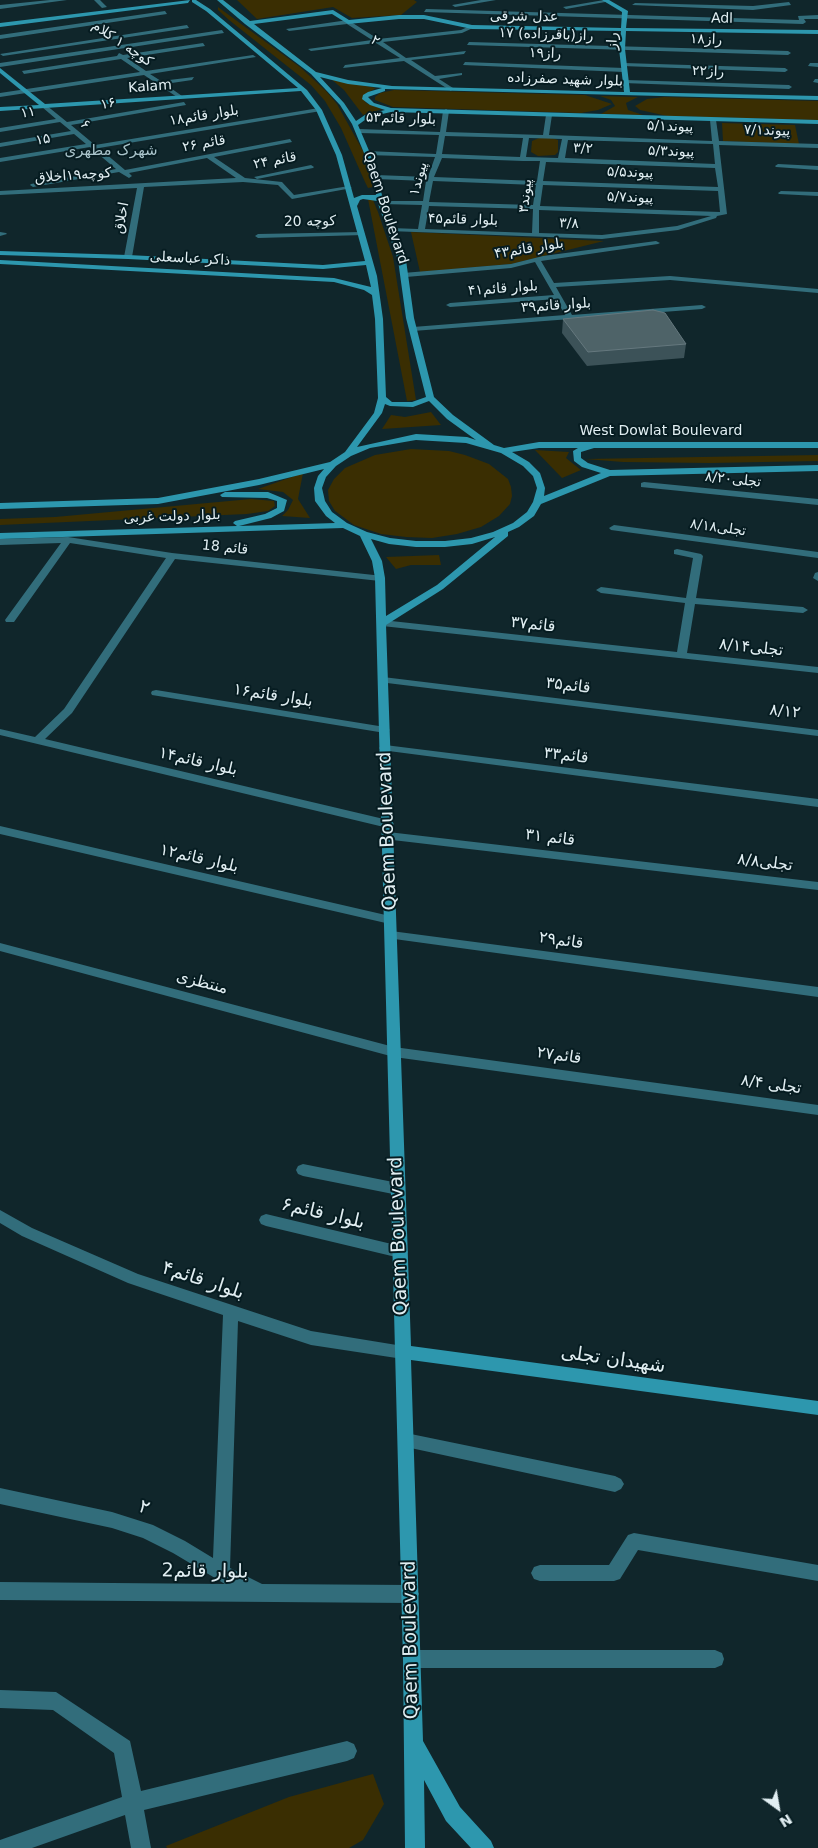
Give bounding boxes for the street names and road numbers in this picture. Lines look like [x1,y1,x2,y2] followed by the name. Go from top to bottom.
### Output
[490,8,558,26] street label: عدل شرقی
[711,10,733,28] street label: Adl
[88,17,156,71] street label: کوچه ۱ کلام
[498,25,594,45] street label: ۱۷ راز(باقرزاده)
[689,31,723,49] street label: راز۱۸
[367,32,383,50] street label: ۲
[604,32,622,50] street label: راز
[528,45,562,63] street label: راز۱۹
[691,63,725,81] street label: راز۲۲
[507,70,623,90] street label: بلوار شهید صفرزاده
[128,77,172,97] street label: Kalam
[99,94,117,114] street label: ۱۶
[168,102,240,130] street label: بلوار قائم۱۸
[19,104,37,122] street label: ۱۱
[366,109,436,129] street label: بلوار قائم۵۳
[77,116,93,134] street label: ۶
[647,118,693,136] street label: پیوند۵/۱
[744,122,790,140] street label: پیوند۷/۱
[34,131,52,149] street label: ۱۵
[181,132,227,156] street label: قائم ۲۶
[573,140,593,158] street label: ۳/۲
[648,143,694,161] street label: پیوند۵/۳
[252,149,298,173] street label: ۲۴ قائم
[359,150,411,266] street label: Qaem Boulevard
[406,160,432,198] street label: پیوند۱
[607,164,653,182] street label: پیوند۵/۵
[34,165,112,187] street label: کوچه۱۹اخلاق
[516,178,536,214] street label: پیوند۳
[607,189,653,207] street label: پیوند۵/۷
[111,201,133,235] street label: اخلاق
[428,210,498,230] street label: بلوار قائم۴۵
[284,213,336,231] street label: کوچه 20
[559,215,579,233] street label: ۳/۸
[493,235,565,263] street label: بلوار قائم۴۳
[149,249,231,269] street label: ذاکر عباسعلی
[467,278,539,300] street label: بلوار قائم۴۱
[520,295,592,317] street label: بلوار قائم۳۹
[580,423,742,439] street label: West Dowlat Boulevard
[704,469,762,491] street label: تجلی۸/۲۰
[123,507,221,527] street label: بلوار دولت غربی
[689,516,747,540] street label: تجلی۸/۱۸
[201,537,249,559] street label: 18 قائم
[510,613,556,637] street label: قائم۳۷
[718,635,784,661] street label: تجلی۸‌/۱۴
[545,674,591,698] street label: قائم۳۵
[232,680,314,712] street label: بلوار قائم۱۶
[768,701,802,723] street label: ۸/۱۲
[157,744,239,780] street label: بلوار قائم۱۴
[543,744,589,768] street label: قائم۳۳
[374,751,402,911] street label: Qaem Boulevard
[524,825,576,851] street label: قائم ۳۱
[158,841,240,877] street label: بلوار قائم۱۲
[736,850,794,876] street label: تجلی۸/۸
[537,928,585,954] street label: قائم۲۹
[174,967,230,999] street label: منتظزی
[535,1043,583,1069] street label: قائم۲۷
[739,1071,803,1099] street label: ۸/۴ تجلی
[385,1156,413,1316] street label: Qaem Boulevard
[279,1193,367,1235] street label: بلوار قائم۶
[159,1257,247,1305] street label: بلوار قائم۴
[559,1341,667,1379] street label: شهیدان تجلی
[135,1496,153,1520] street label: ۲
[161,1560,249,1584] street label: 2بلوار قائم
[398,1560,424,1720] street label: Qaem Boulevard

